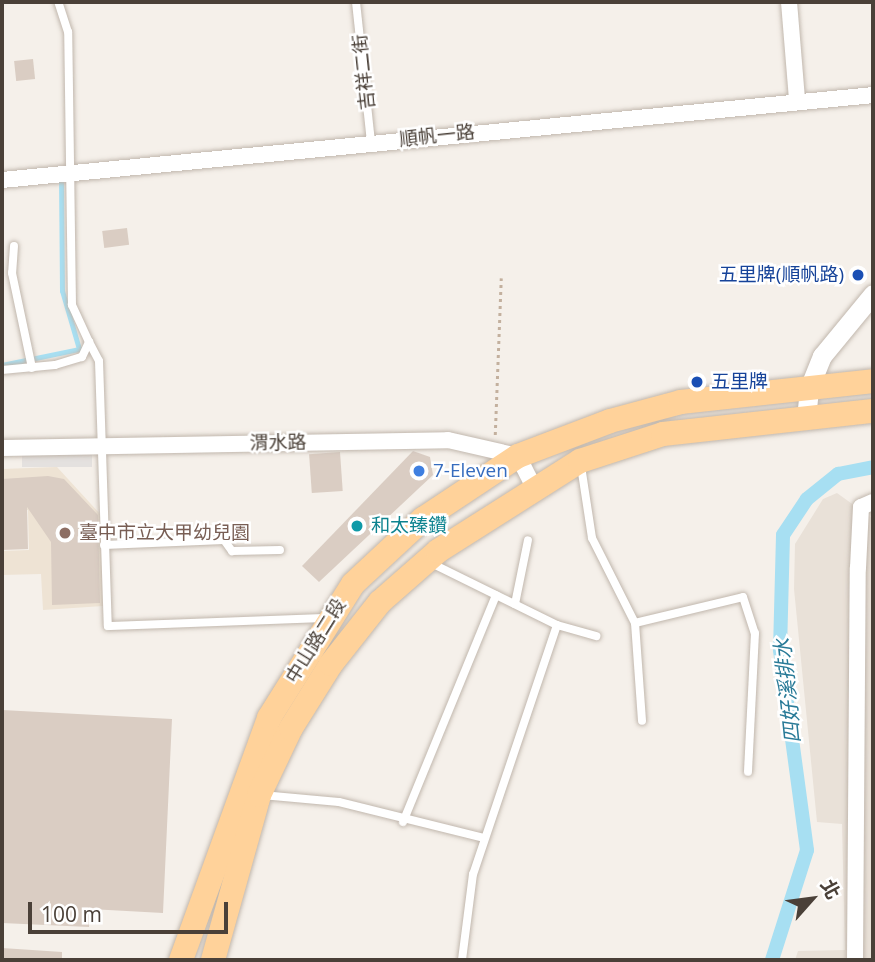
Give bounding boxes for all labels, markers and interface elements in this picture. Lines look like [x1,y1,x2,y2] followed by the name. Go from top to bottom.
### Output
[349,33,379,111] street label: 吉祥二街
[398,121,476,151] street label: 順帆一路
[719,264,844,286] place label: 五里牌(順帆路)
[850,267,866,283] marker: 五里牌(順帆路)
[711,371,768,393] place label: 五里牌
[689,374,705,390] marker: 五里牌
[249,431,307,455] street label: 渭水路
[433,460,508,482] place label: 7-Eleven
[411,463,427,479] marker: 7-Eleven
[371,515,447,537] place label: 和太臻鑽
[349,518,365,534] marker: 和太臻鑽
[79,522,250,544] place label: 臺中市立大甲幼兒園
[57,525,73,541] marker: 臺中市立大甲幼兒園
[281,595,351,687] street label: 中山路二段
[769,637,805,745] water label: 四好溪排水
[777,864,847,934] north arrow
[815,875,846,904] text: 北
[32,888,231,932] scale bar
[41,900,102,928] text: 100 m

